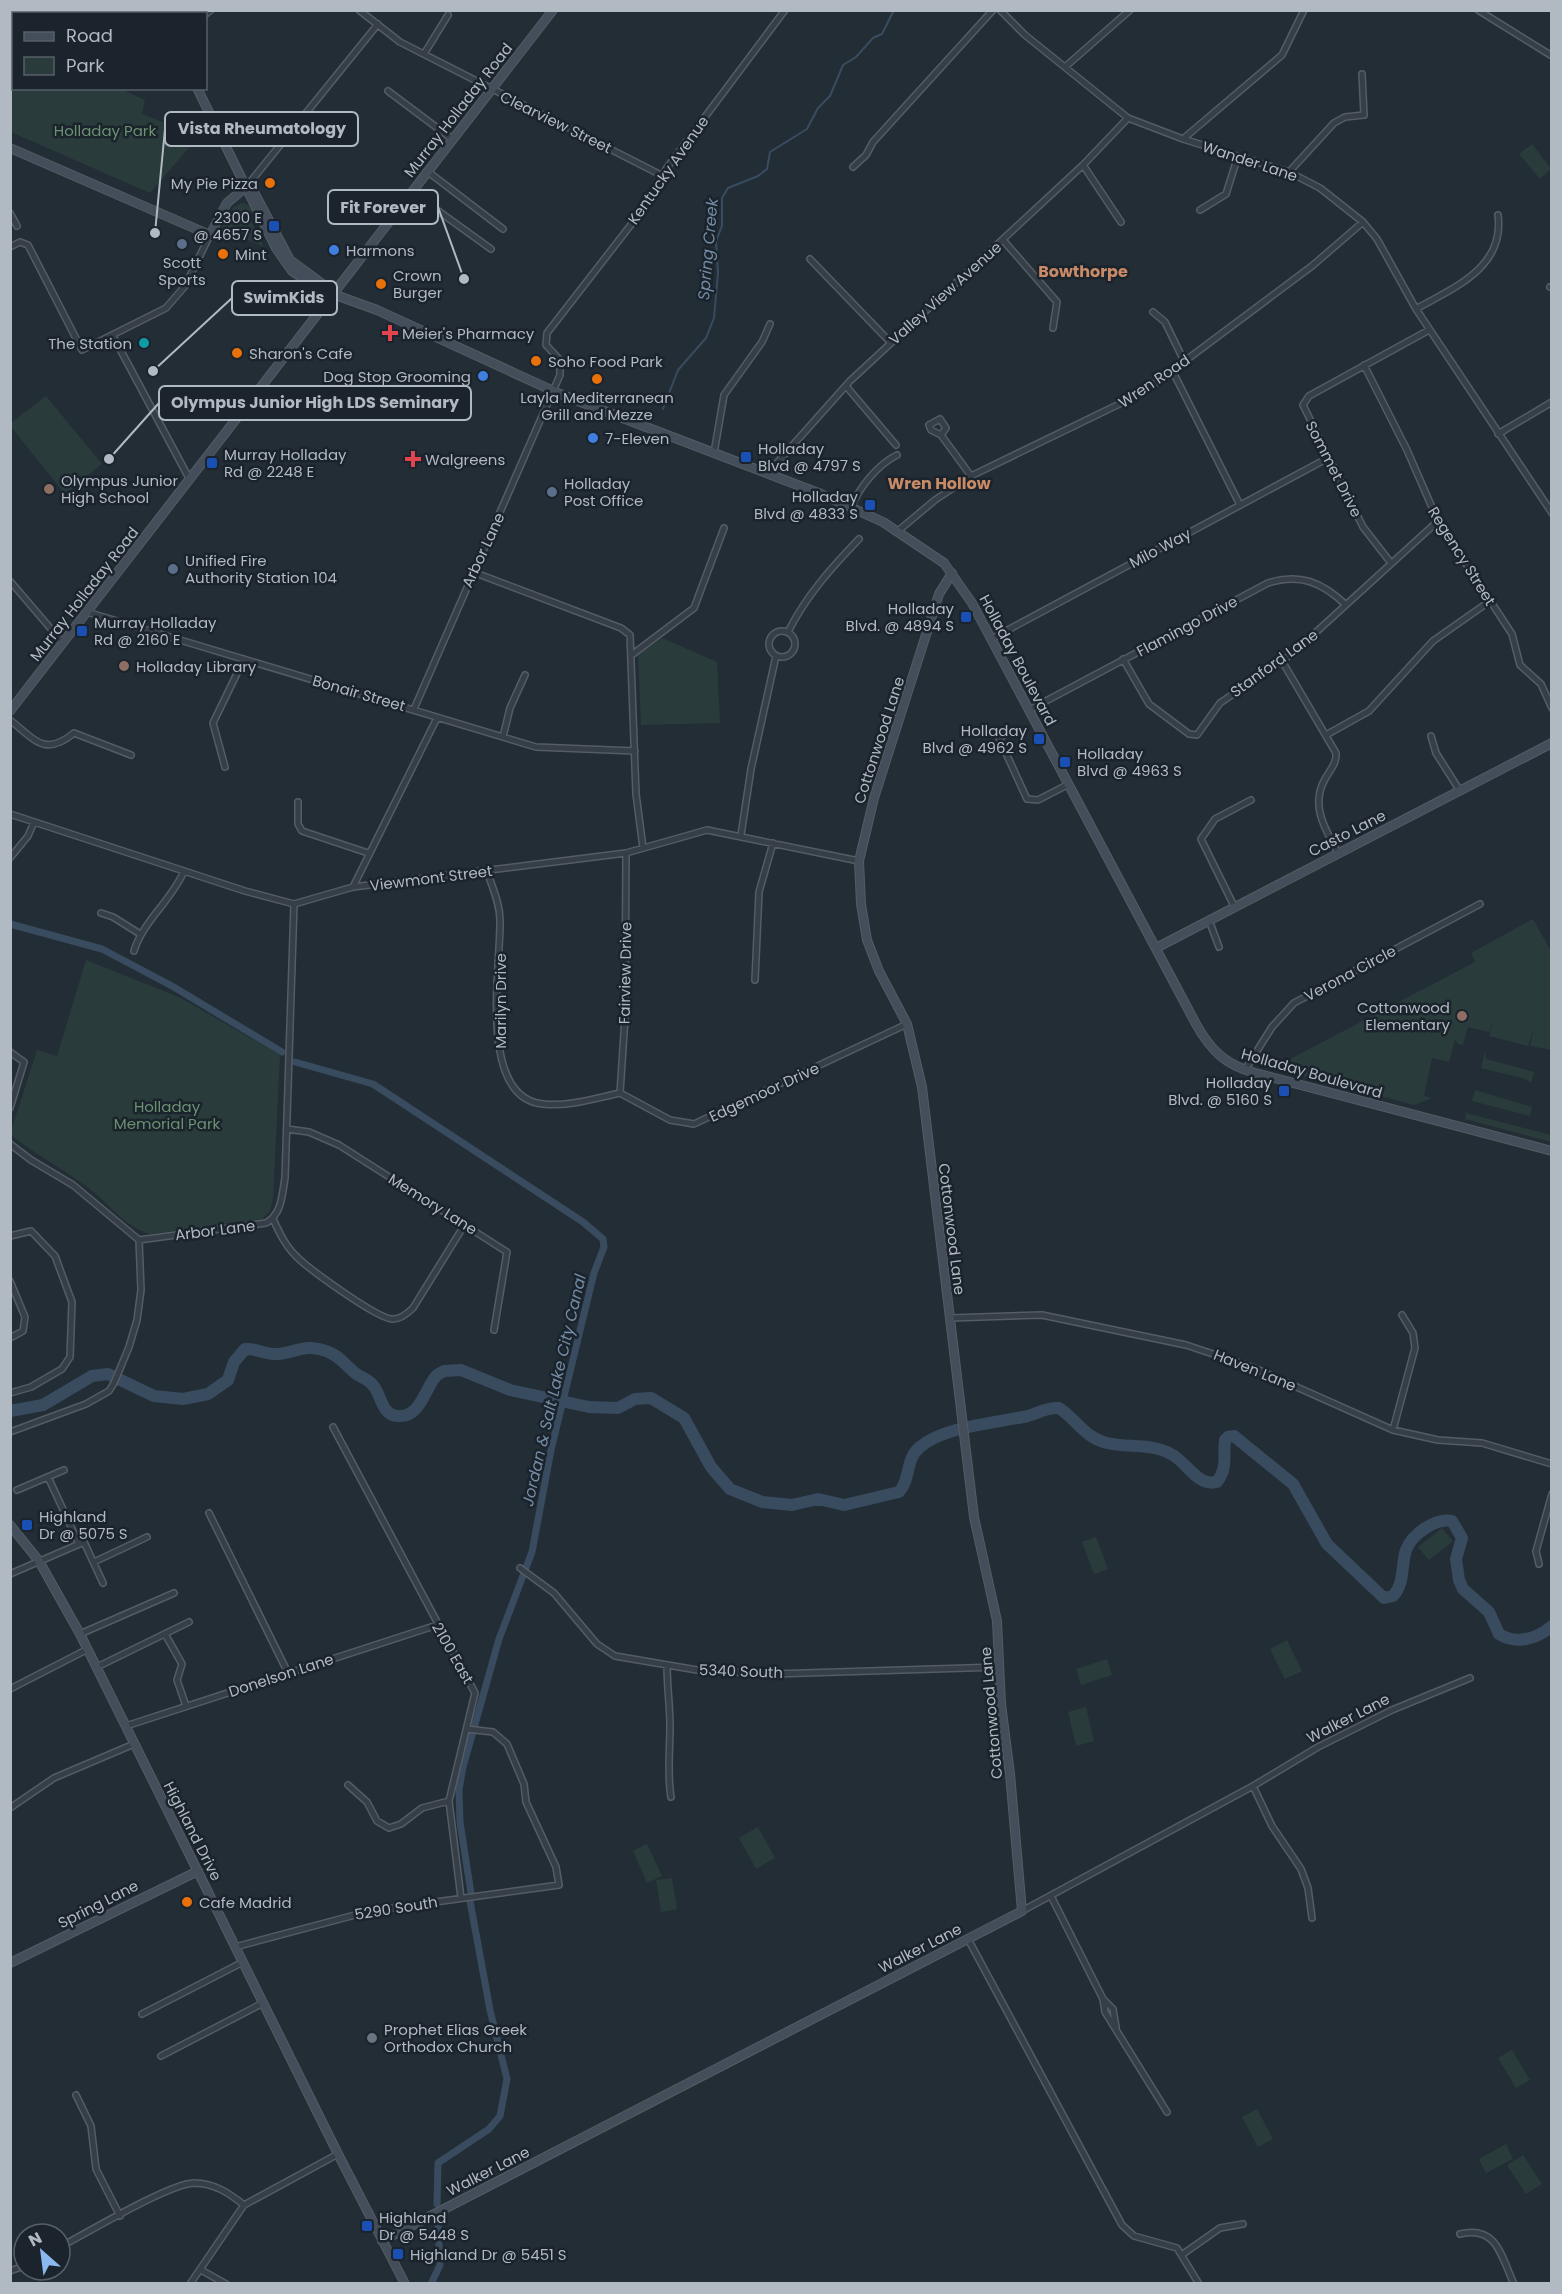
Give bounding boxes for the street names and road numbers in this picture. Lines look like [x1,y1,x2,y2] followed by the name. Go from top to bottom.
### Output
[399,38,517,182] street label: Murray Holladay Road
[497,86,615,158] street label: Clearview Street
[623,111,713,229] street label: Kentucky Avenue
[1200,136,1300,186] street label: Wander Lane
[884,237,1006,349] street label: Valley View Avenue
[1114,349,1194,413] street label: Wren Road
[1301,417,1367,521] street label: Sommet Drive
[1423,503,1501,609] street label: Regency Street
[456,509,510,591] street label: Arbor Lane
[25,522,143,666] street label: Murray Holladay Road
[1125,523,1195,573] street label: Milo Way
[974,591,1062,729] street label: Holladay Boulevard
[1133,591,1241,661] street label: Flamingo Drive
[1226,624,1322,702] street label: Stanford Lane
[310,670,408,716] street label: Bonair Street
[849,674,909,806] street label: Cottonwood Lane
[1305,805,1389,861] street label: Casto Lane
[368,860,494,896] street label: Viewmont Street
[614,922,636,1024] street label: Fairview Drive
[1300,940,1400,1006] street label: Verona Circle
[490,953,511,1049] street label: Marilyn Drive
[1239,1043,1385,1103] street label: Holladay Boulevard
[706,1057,822,1127] street label: Edgemoor Drive
[934,1162,970,1296] street label: Cottonwood Lane
[385,1168,481,1240] street label: Memory Lane
[174,1215,256,1245] street label: Arbor Lane
[1211,1344,1299,1396] street label: Haven Lane
[427,1619,479,1687] street label: 2100 East
[975,1646,1007,1780] street label: Cottonwood Lane
[226,1648,336,1702] street label: Donelson Lane
[699,1659,783,1683] street label: 5340 South
[1303,1688,1393,1748] street label: Walker Lane
[159,1778,227,1884] street label: Highland Drive
[54,1875,142,1933] street label: Spring Lane
[353,1891,439,1925] street label: 5290 South
[875,1918,965,1978] street label: Walker Lane
[443,2141,533,2201] street label: Walker Lane

